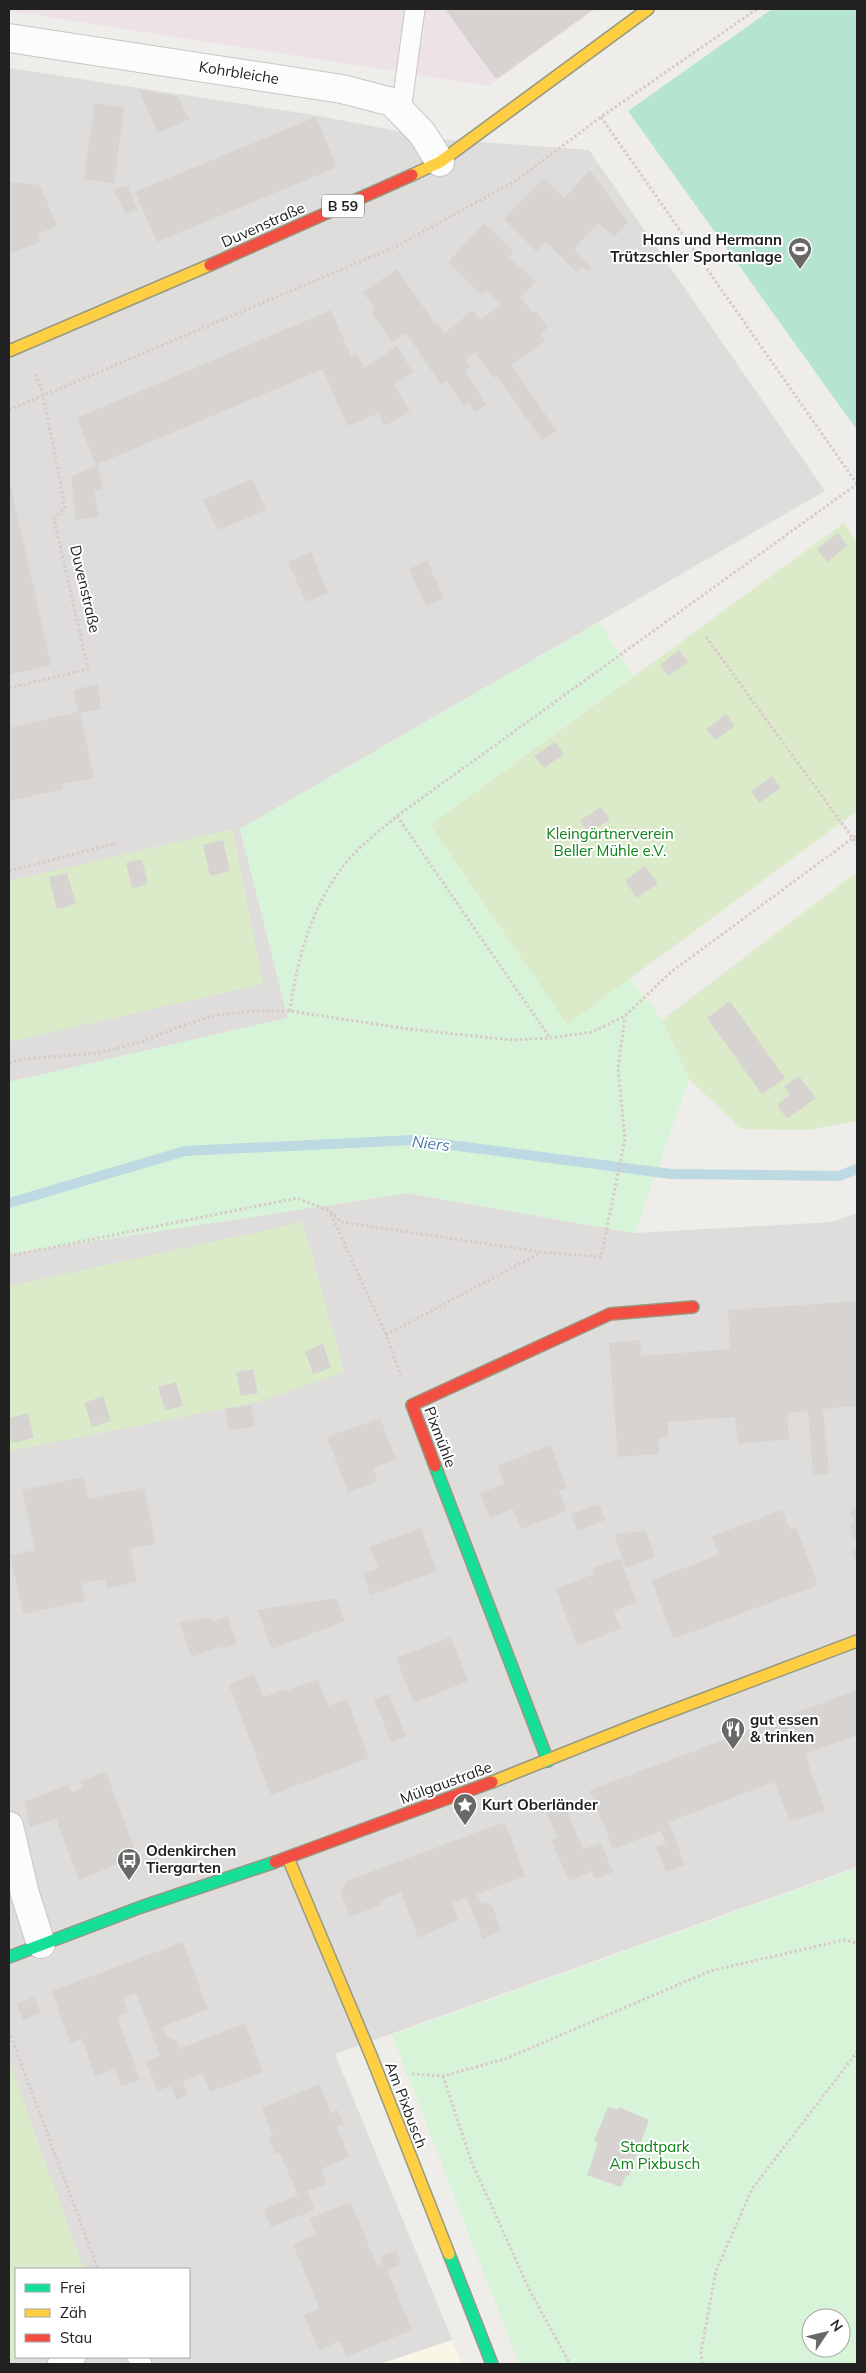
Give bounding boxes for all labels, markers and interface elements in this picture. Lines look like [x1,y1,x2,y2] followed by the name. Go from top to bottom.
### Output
[198,57,280,88] street label: Kohrbleiche
[322,195,364,218] road number: B 59
[218,198,307,251] street label: Duvenstraße
[610,230,782,266] place label: Hans und Hermann Trützschler Sportanlage
[787,236,813,270] sports icon: Hans und Hermann Trützschler Sportanlage
[66,543,105,635] street label: Duvenstraße
[546,824,674,860] park label: Kleingärtnerverein Beller Mühle e.V.
[411,1131,451,1155] water label: Niers
[420,1404,461,1470] street label: Pixmühle
[750,1710,819,1746] place label: gut essen & trinken
[720,1716,746,1750] restaurant icon: gut essen & trinken
[397,1757,494,1808] street label: Mülgaustraße
[452,1792,478,1826] place icon: Kurt Oberländer
[482,1795,598,1814] place label: Kurt Oberländer
[146,1841,236,1877] place label: Odenkirchen Tiergarten
[116,1847,142,1881] bus stop icon: Odenkirchen Tiergarten
[381,2059,432,2151] street label: Am Pixbusch
[610,2137,700,2173] park label: Stadtpark Am Pixbusch
[15,2268,190,2358] legend
[60,2278,85,2297] text: Frei
[60,2303,87,2322] text: Zäh
[801,2308,851,2358] north arrow
[826,2316,847,2335] text: N
[60,2328,92,2347] text: Stau

